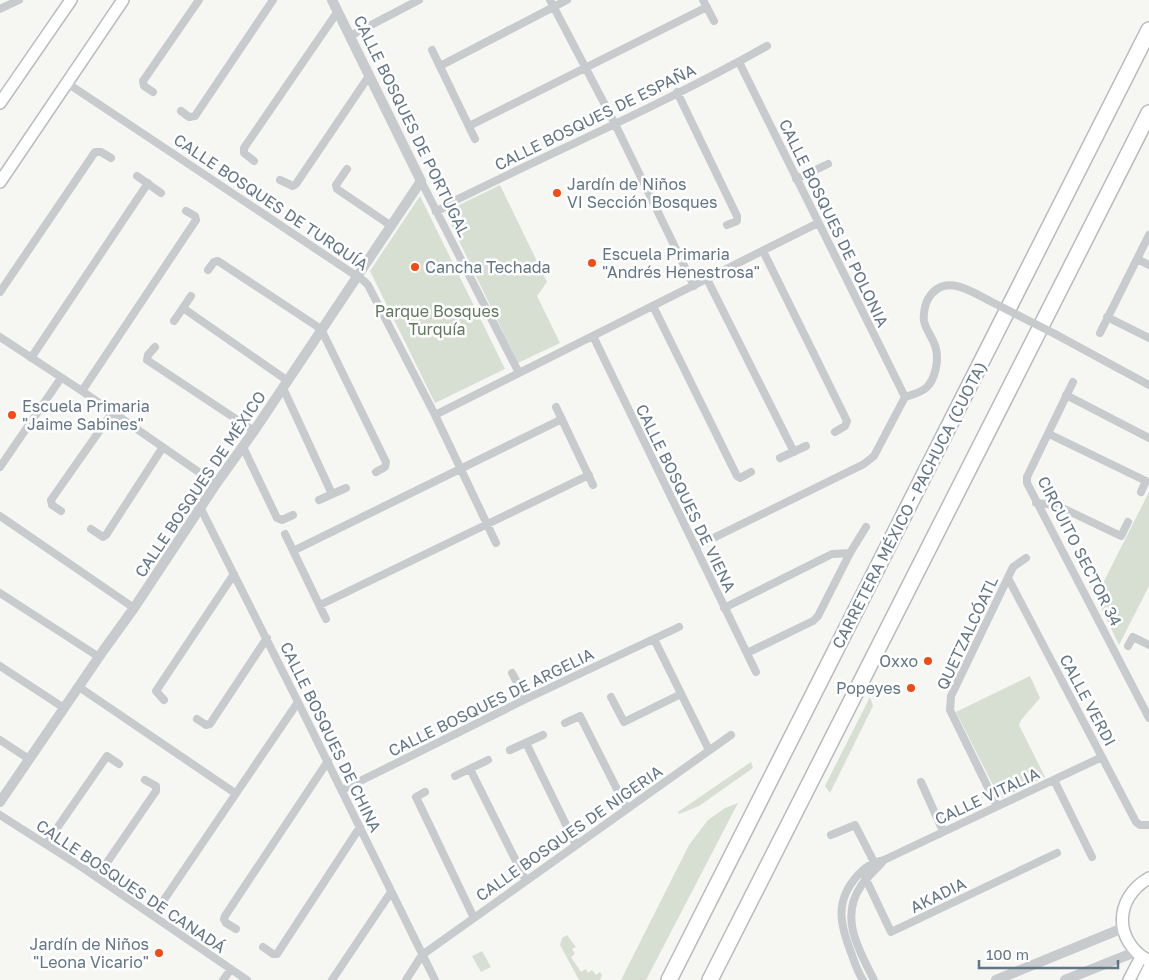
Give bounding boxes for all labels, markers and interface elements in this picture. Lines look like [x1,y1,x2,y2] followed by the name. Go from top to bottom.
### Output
[350,12,474,240] street label: CALLE BOSQUES DE PORTUGAL
[491,59,699,174] street label: CALLE BOSQUES DE ESPAÑA
[775,116,893,331] street label: CALLE BOSQUES DE POLONIA
[170,129,372,275] street label: CALLE BOSQUES DE TURQUÍA
[567,174,718,212] place label: Jardín de Niños VI Sección Bosques
[551,187,563,199] marker: Jardín de Niños VI Sección Bosques
[602,244,760,282] place label: Escuela Primaria "Andrés Henestrosa"
[425,257,551,277] place label: Cancha Techada
[586,257,598,269] marker: Escuela Primaria "Andrés Henestrosa"
[409,261,421,273] marker: Cancha Techada
[375,301,499,339] park label: Parque Bosques Turquía
[828,358,990,652] street label: CARRETERA MÉXICO - PACHUCA (CUOTA)
[130,387,270,581] street label: CALLE BOSQUES DE MÉXICO
[22,396,150,434] place label: Escuela Primaria "Jaime Sabines"
[632,401,740,596] street label: CALLE BOSQUES DE VIENA
[6,409,18,421] marker: Escuela Primaria "Jaime Sabines"
[1033,473,1127,629] street label: CIRCUITO SECTOR 34
[932,573,1002,693] street label: QUETZALCÓATL
[276,638,386,836] street label: CALLE BOSQUES DE CHINA
[385,643,597,761] street label: CALLE BOSQUES DE ARGELIA
[879,651,918,671] place label: Oxxo
[1055,651,1121,749] street label: CALLE VERDI
[922,655,934,667] marker: Oxxo
[836,678,901,698] place label: Popeyes
[905,682,917,694] marker: Popeyes
[472,761,666,905] street label: CALLE BOSQUES DE NIGERIA
[931,763,1043,829] street label: CALLE VITALIA
[32,815,230,957] street label: CALLE BOSQUES DE CANADÁ
[907,873,969,917] street label: AKADIA
[30,934,149,972] place label: Jardín de Niños "Leona Vicario"
[979,938,1118,970] scale bar
[986,945,1029,963] text: 100 m
[153,947,165,959] marker: Jardín de Niños "Leona Vicario"

